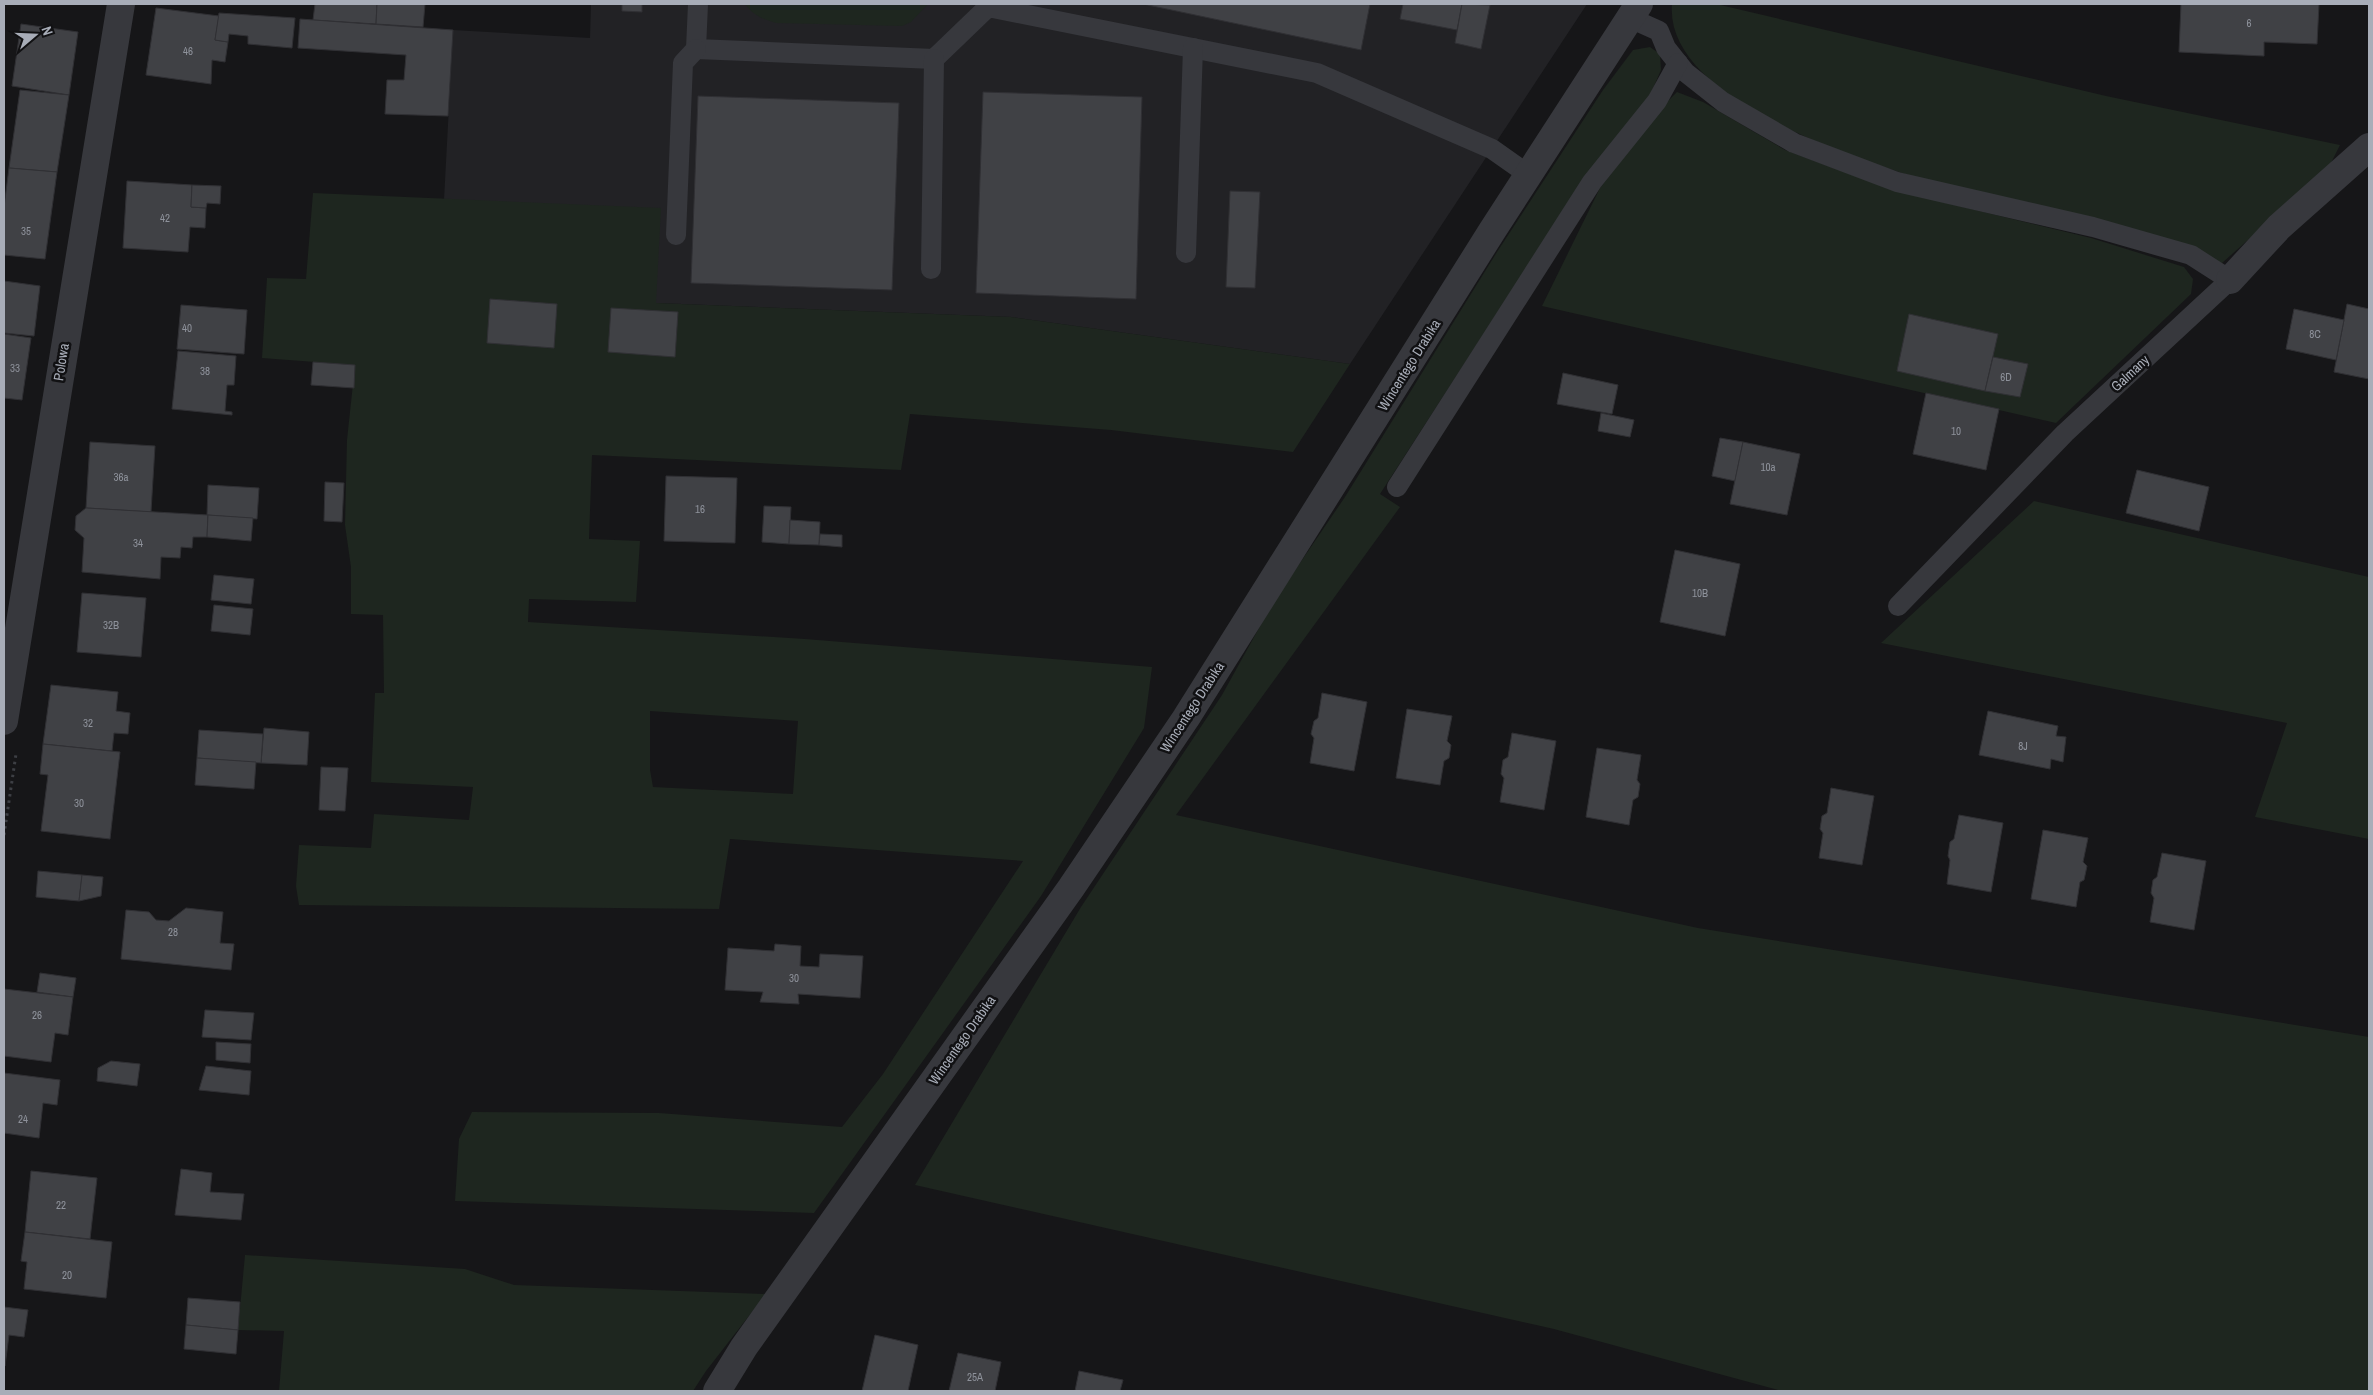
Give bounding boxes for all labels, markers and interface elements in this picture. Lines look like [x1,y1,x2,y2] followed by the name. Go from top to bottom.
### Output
[10,10,60,60] north arrow
[2246,16,2252,30] house number: 6
[37,24,57,38] text: N
[183,44,193,58] house number: 46
[160,211,170,225] house number: 42
[21,224,31,238] house number: 35
[1374,315,1445,414] street label: Wincentego Drabika
[182,321,192,335] house number: 40
[2309,327,2321,341] house number: 8C
[49,341,73,382] street label: Polowa
[2107,351,2153,395] street label: Galmany
[10,361,20,375] house number: 33
[200,364,210,378] house number: 38
[2000,370,2012,384] house number: 6D
[1951,424,1961,438] house number: 10
[1760,460,1776,474] house number: 10a
[113,470,129,484] house number: 36a
[695,502,705,516] house number: 16
[133,536,143,550] house number: 34
[1692,586,1708,600] house number: 10B
[103,618,119,632] house number: 32B
[1156,658,1228,756] street label: Wincentego Drabika
[83,716,93,730] house number: 32
[2018,739,2028,753] house number: 8J
[74,796,84,810] house number: 30
[168,925,178,939] house number: 28
[789,971,799,985] house number: 30
[925,991,1000,1088] street label: Wincentego Drabika
[32,1008,42,1022] house number: 26
[18,1112,28,1126] house number: 24
[56,1198,66,1212] house number: 22
[62,1268,72,1282] house number: 20
[967,1370,984,1384] house number: 25A

